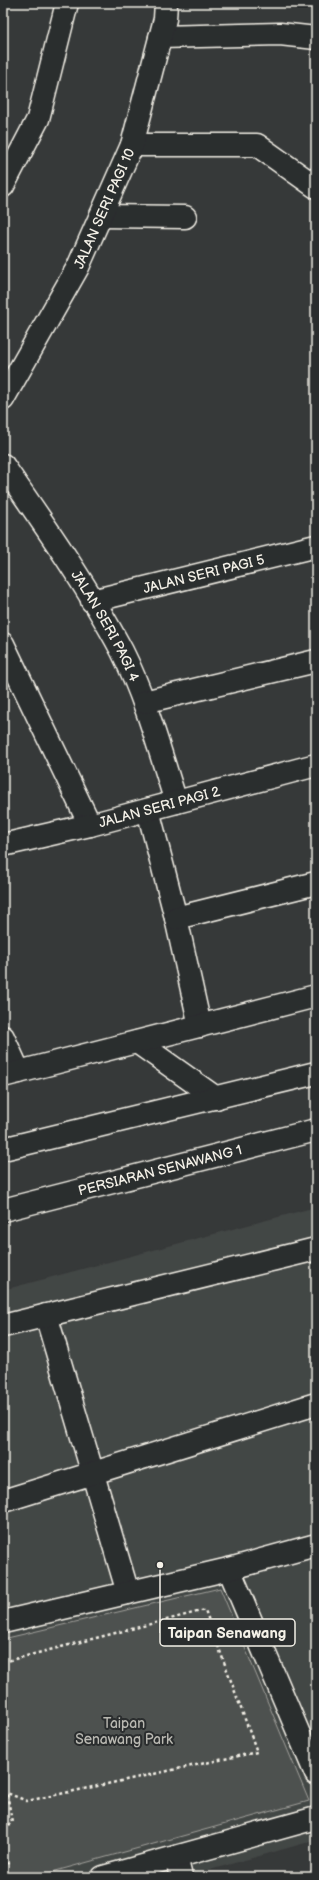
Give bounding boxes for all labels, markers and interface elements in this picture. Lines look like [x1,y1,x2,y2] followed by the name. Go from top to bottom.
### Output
[70,146,139,271] street label: JALAN SERI PAGI 10
[141,551,266,597] street label: JALAN SERI PAGI 5
[67,567,143,685] street label: JALAN SERI PAGI 4
[97,783,223,831] street label: JALAN SERI PAGI 2
[76,1141,244,1199] street label: PERSIARAN SENAWANG 1
[160,1619,295,1646] callout: Taipan Senawang
[168,1624,286,1643] text: Taipan Senawang
[75,1715,173,1748] park label: Taipan Senawang Park

